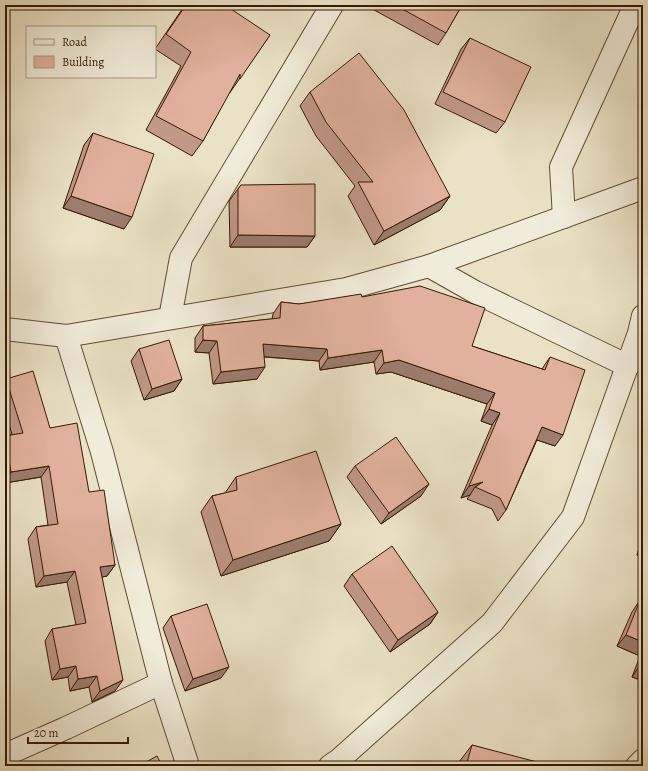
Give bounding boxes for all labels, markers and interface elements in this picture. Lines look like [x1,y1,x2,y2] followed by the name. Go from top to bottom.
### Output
[26,26,156,78] legend
[62,34,88,50] text: Road
[62,54,104,70] text: Building
[28,719,128,745] scale bar
[34,725,58,741] text: 20 m

